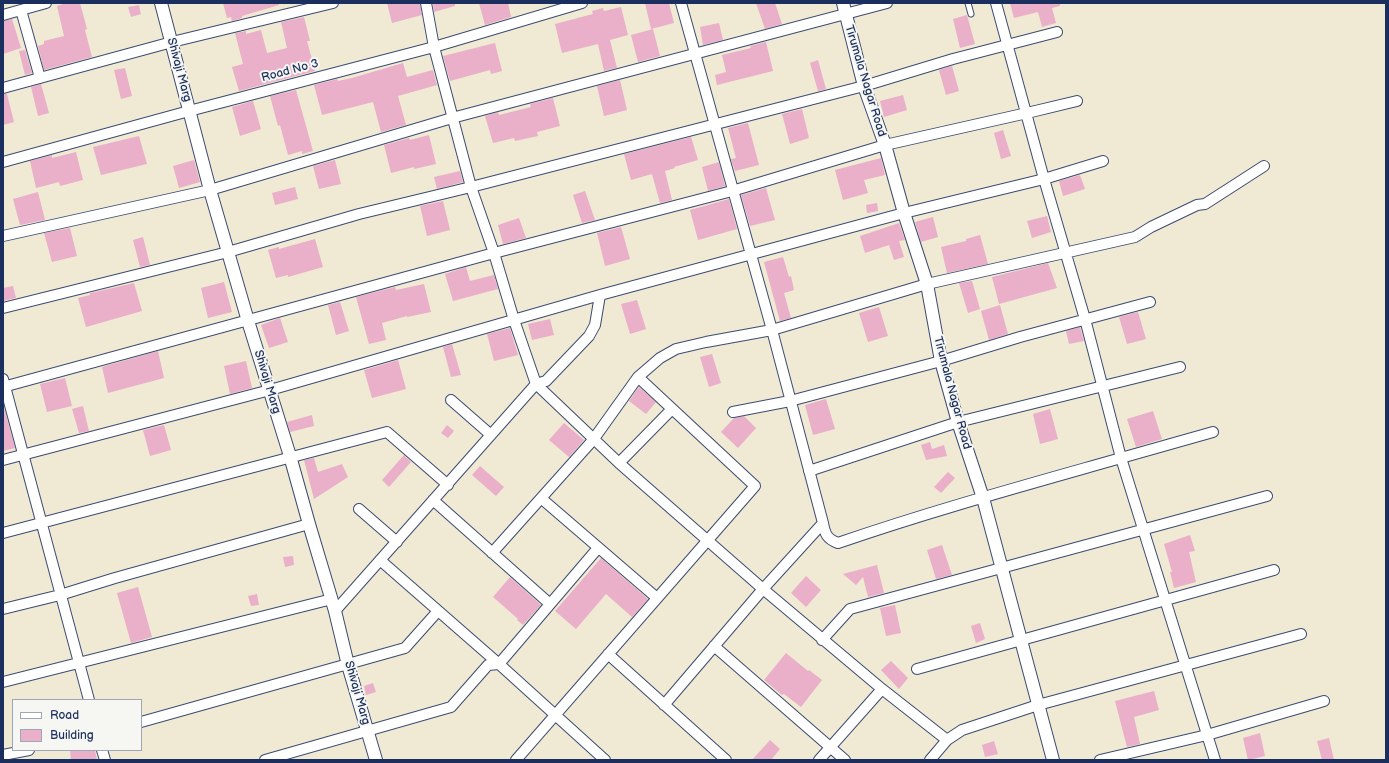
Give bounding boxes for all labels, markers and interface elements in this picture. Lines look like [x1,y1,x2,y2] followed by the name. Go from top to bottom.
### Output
[841,23,889,139] street label: Tirumala Nagar Road
[164,36,194,104] street label: Shivaji Marg
[260,56,320,86] street label: Road No 3
[930,335,974,451] street label: Tirumala Nagar Road
[250,348,284,416] street label: Shivaji Marg
[341,659,373,727] street label: Shivaji Marg
[12,699,142,751] legend
[50,708,79,723] text: Road
[50,728,94,743] text: Building

